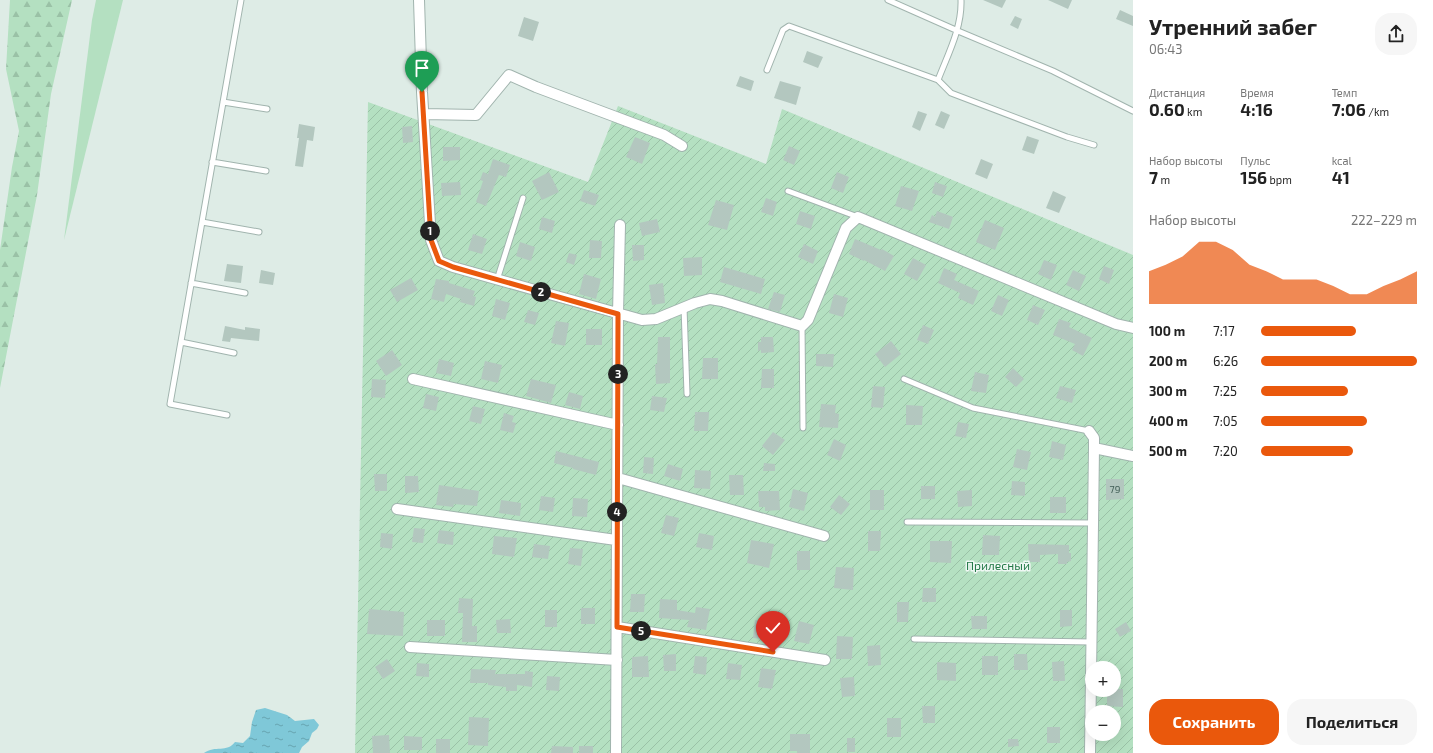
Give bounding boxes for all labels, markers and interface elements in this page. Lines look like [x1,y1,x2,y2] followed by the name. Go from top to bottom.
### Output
[1149,13,1317,39] text: Утренний забег
[1375,13,1417,55] button: share
[1149,41,1183,57] text: 06:43
[405,51,439,92] pin
[411,57,433,79] icon: arrive
[1149,86,1205,99] text: Дистанция
[1240,86,1274,99] text: Время
[1332,86,1357,99] text: Темп
[1149,99,1185,119] text: 0.60
[1240,99,1273,119] text: 4:16
[1332,99,1366,119] text: 7:06
[1185,105,1202,118] text: km
[1366,105,1389,118] text: /km
[1149,154,1223,167] text: Набор высоты
[1240,154,1270,167] text: Пульс
[1332,154,1352,167] text: kcal
[1149,167,1158,187] text: 7
[1240,167,1267,187] text: 156
[1332,167,1350,187] text: 41
[1158,173,1170,186] text: m
[1267,173,1292,186] text: bpm
[1149,212,1236,228] text: Набор высоты
[1351,212,1417,228] text: 222–229 m
[420,221,440,241] pin: 1
[428,224,432,237] text: 1
[531,282,551,302] pin: 2
[538,285,544,298] text: 2
[1149,323,1185,339] text: 100 m
[1213,323,1235,339] text: 7:17
[1149,353,1187,369] text: 200 m
[1213,353,1238,369] text: 6:26
[608,364,628,384] pin: 3
[615,367,621,380] text: 3
[1149,383,1187,399] text: 300 m
[1213,383,1237,399] text: 7:25
[1149,413,1188,429] text: 400 m
[1213,413,1238,429] text: 7:05
[1149,443,1187,459] text: 500 m
[1213,443,1238,459] text: 7:20
[1110,483,1121,495] house number: 79
[607,502,627,522] pin: 4
[613,505,621,518] text: 4
[966,558,1030,572] park label: Прилесный
[756,611,790,652] pin
[762,617,784,639] icon: check
[631,621,651,641] pin: 5
[638,624,644,637] text: 5
[1085,661,1121,741] map controls
[1085,661,1121,697] button: +
[1149,699,1279,745] button: Сохранить
[1287,699,1417,745] button: Поделиться
[1085,705,1121,741] button: −

